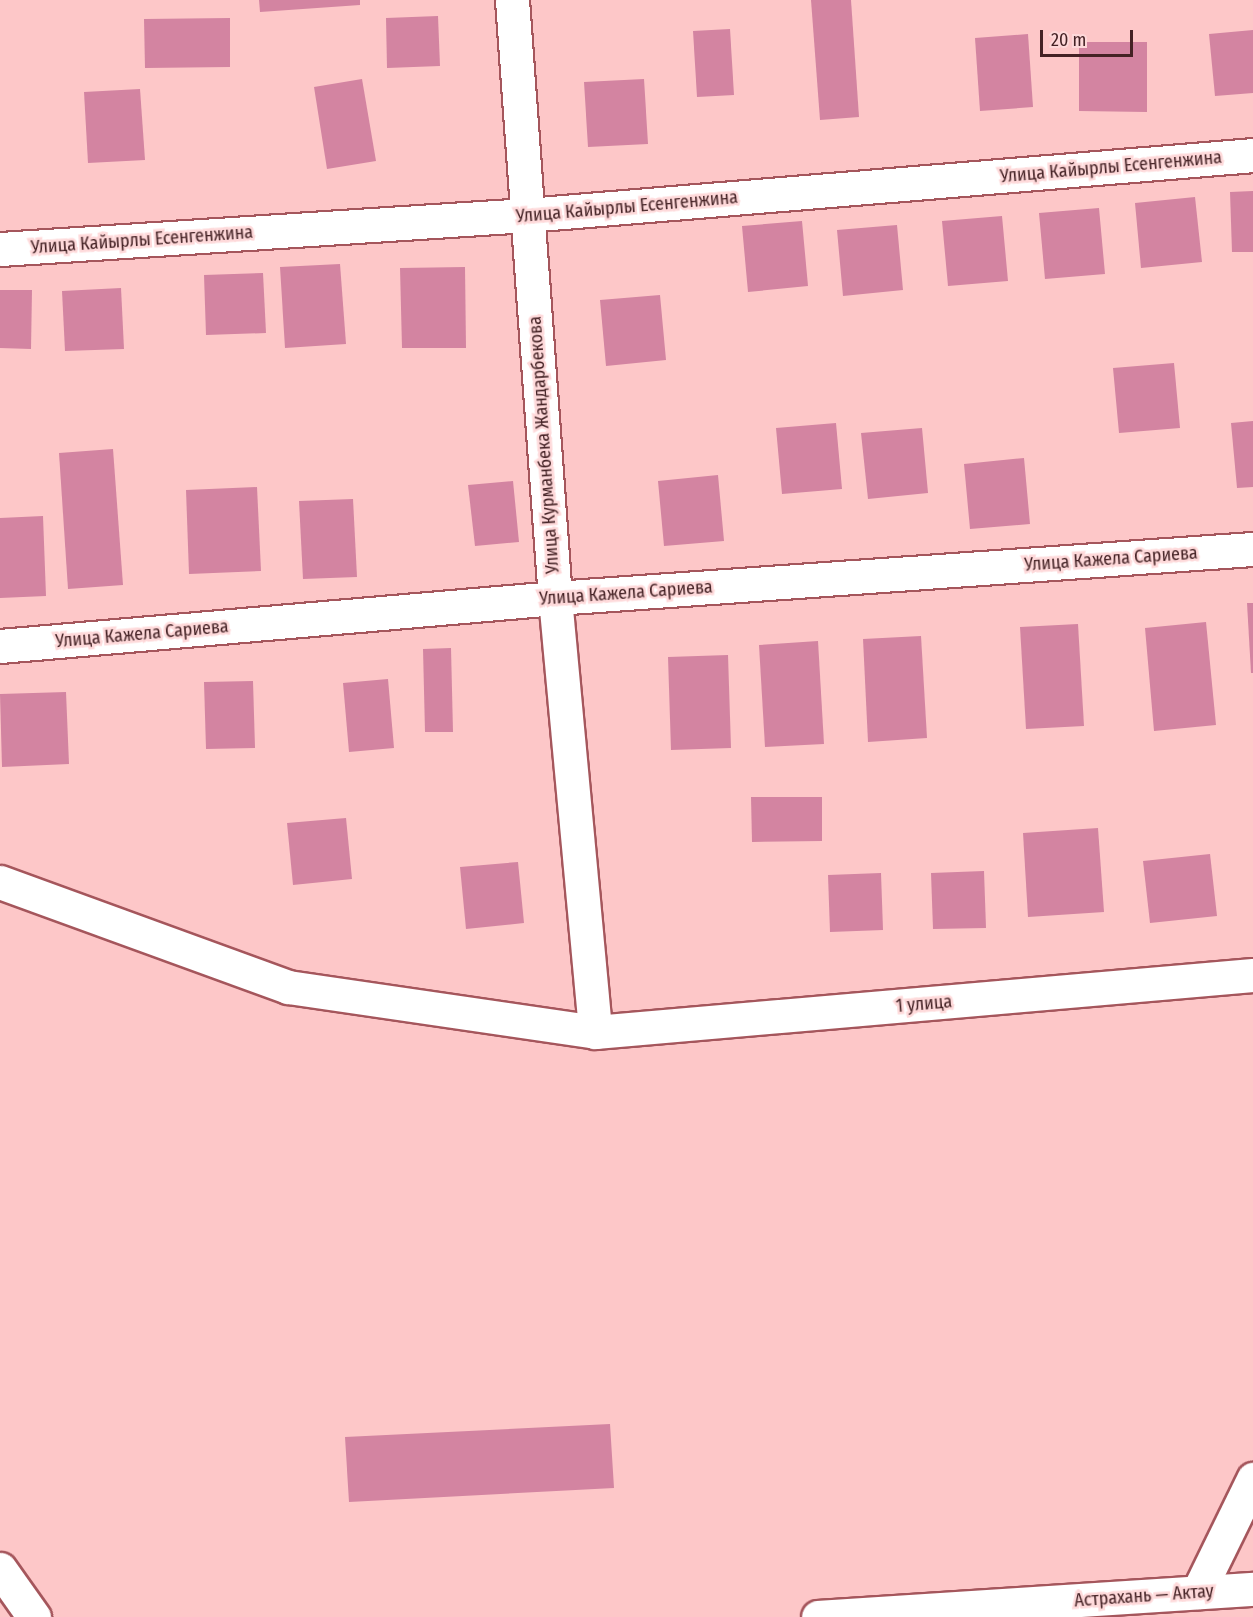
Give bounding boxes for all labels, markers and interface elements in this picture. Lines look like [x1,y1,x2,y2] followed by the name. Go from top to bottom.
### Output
[1043,18,1136,56] scale bar
[1051,29,1086,51] text: 20 m
[999,147,1223,187] street label: Улица Кайырлы Есенгенжина
[515,187,739,227] street label: Улица Кайырлы Есенгенжина
[30,221,254,259] street label: Улица Кайырлы Есенгенжина
[524,316,564,574] street label: Улица Курманбека Жандарбекова
[1024,542,1198,576] street label: Улица Кажела Сариева
[539,576,713,610] street label: Улица Кажела Сариева
[55,616,229,652] street label: Улица Кажела Сариева
[895,991,953,1017] street label: 1 улица
[1074,1580,1214,1612] street label: Астрахань — Актау

